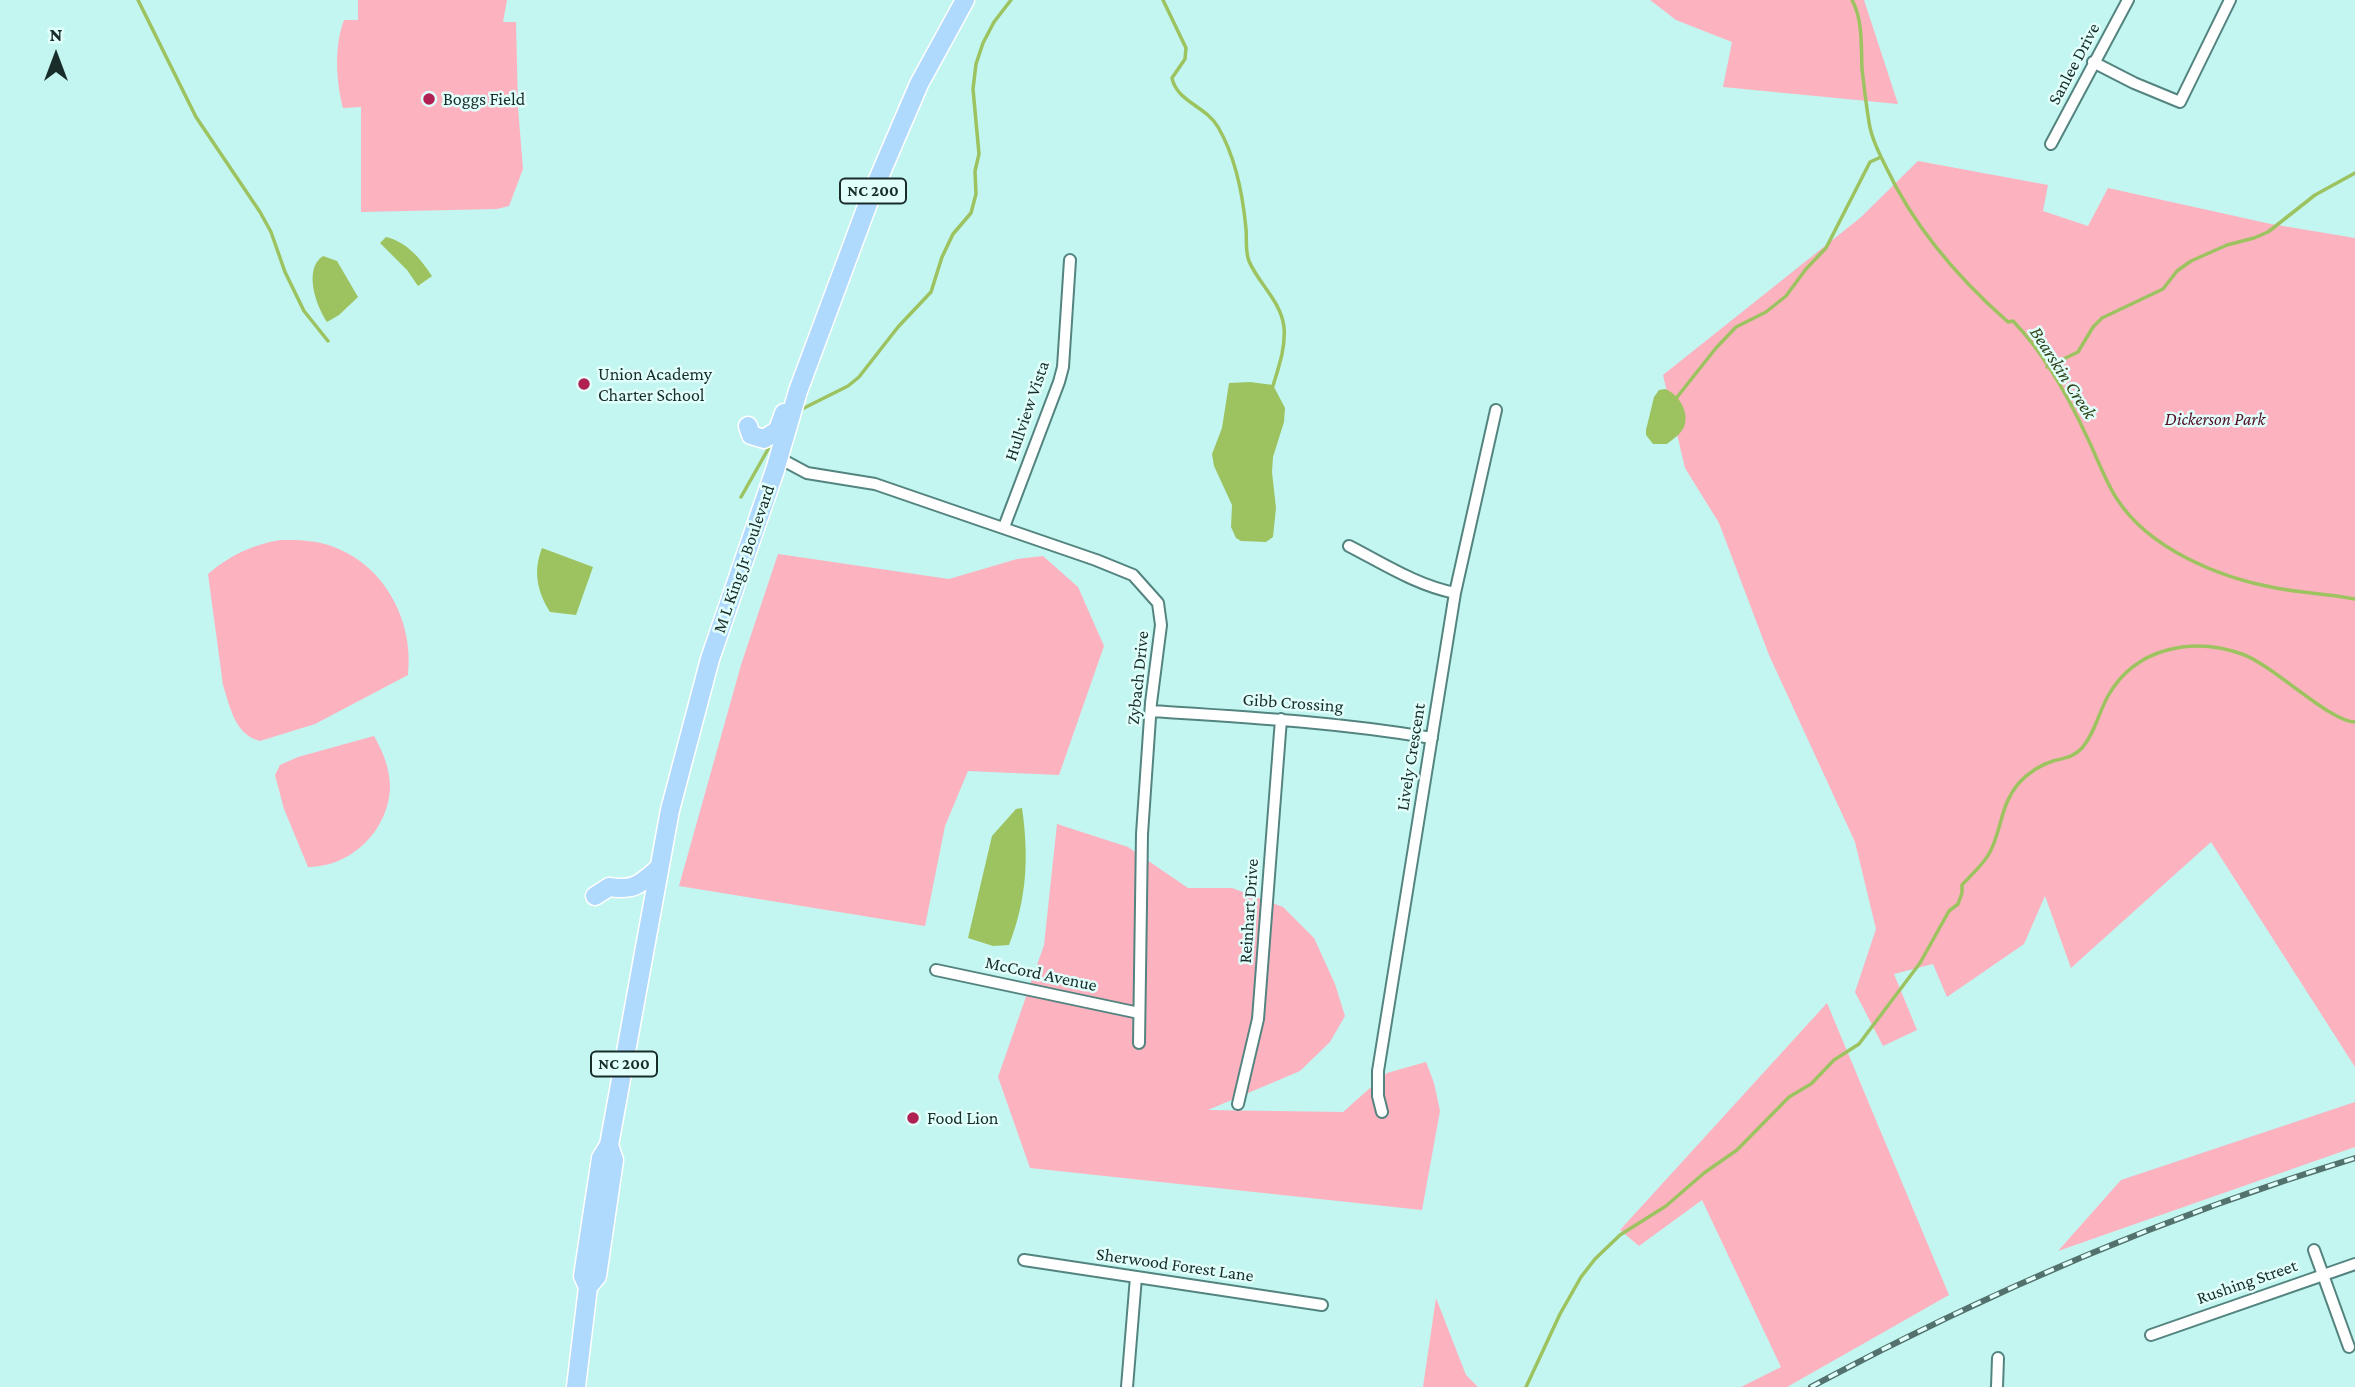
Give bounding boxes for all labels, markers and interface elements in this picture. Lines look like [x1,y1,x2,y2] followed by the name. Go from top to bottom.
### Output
[2043,19,2105,109] street label: Sanlee Drive
[21,21,91,91] north arrow
[50,24,62,45] text: N
[443,88,525,110] place label: Boggs Field
[421,91,437,107] marker: Boggs Field
[840,178,906,204] road number: NC 200
[2025,322,2101,424] water label: Bearskin Creek
[1000,358,1054,464] street label: Hullview Vista
[598,363,712,406] place label: Union Academy Charter School
[576,376,592,392] marker: Union Academy Charter School
[2165,408,2265,430] park label: Dickerson Park
[708,482,780,636] street label: M L King Jr Boulevard
[1122,630,1154,726] street label: Zybach Drive
[1242,689,1344,717] street label: Gibb Crossing
[1392,702,1430,812] street label: Lively Crescent
[1235,858,1263,964] street label: Reinhart Drive
[983,952,1099,996] street label: McCord Avenue
[591,1052,657,1076] road number: NC 200
[927,1107,998,1129] place label: Food Lion
[905,1110,921,1126] marker: Food Lion
[1095,1243,1255,1287] street label: Sherwood Forest Lane
[2194,1255,2300,1309] street label: Rushing Street

